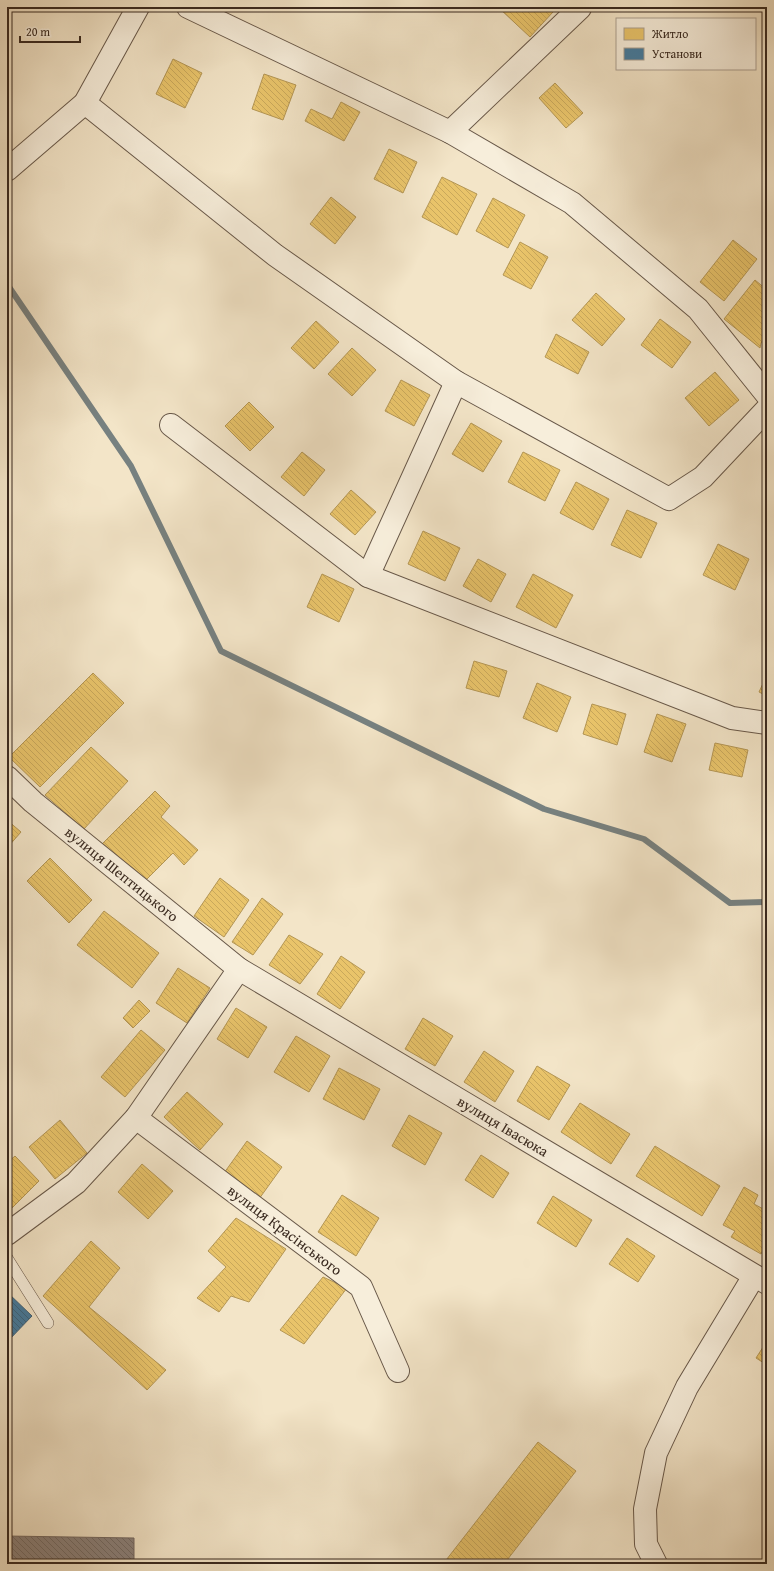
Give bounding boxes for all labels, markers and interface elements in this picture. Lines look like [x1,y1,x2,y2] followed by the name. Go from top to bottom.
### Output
[20,18,80,44] scale bar
[616,18,756,70] legend
[26,23,50,40] text: 20 m
[651,25,688,42] text: Житло
[652,45,702,62] text: Установи
[61,822,184,927] street label: вулиця Шептицького
[453,1090,553,1162] street label: вулиця Івасюка
[223,1180,347,1280] street label: вулиця Красінського

